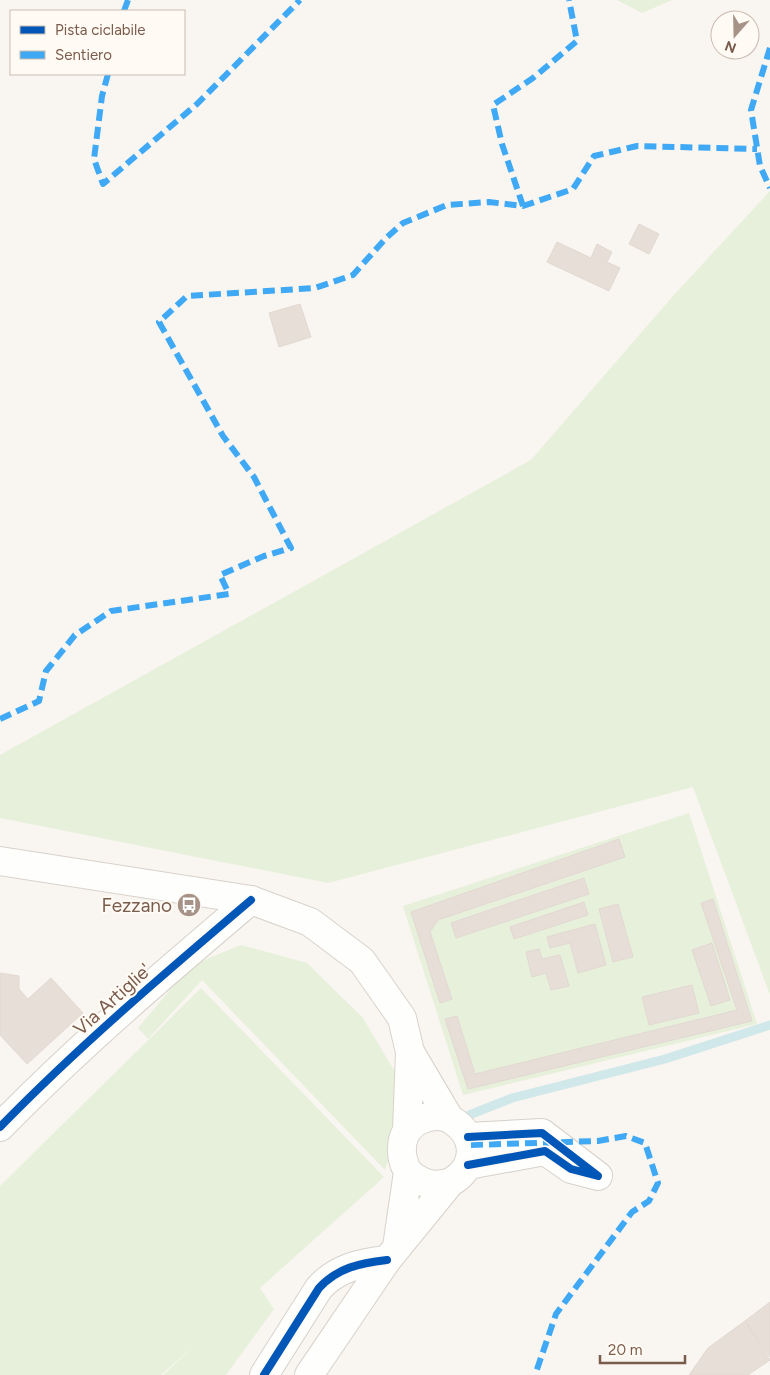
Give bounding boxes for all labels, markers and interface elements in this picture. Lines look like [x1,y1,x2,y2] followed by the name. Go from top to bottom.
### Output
[10,10,185,75] legend
[710,10,760,60] north arrow
[55,21,146,39] text: Pista ciclabile
[723,37,739,57] text: N
[55,46,112,64] text: Sentiero
[176,892,202,918] bus stop icon: Fezzano
[101,894,172,917] place label: Fezzano
[69,958,156,1040] street label: Via Artiglie'
[600,1332,685,1364] scale bar
[608,1341,642,1359] text: 20 m

